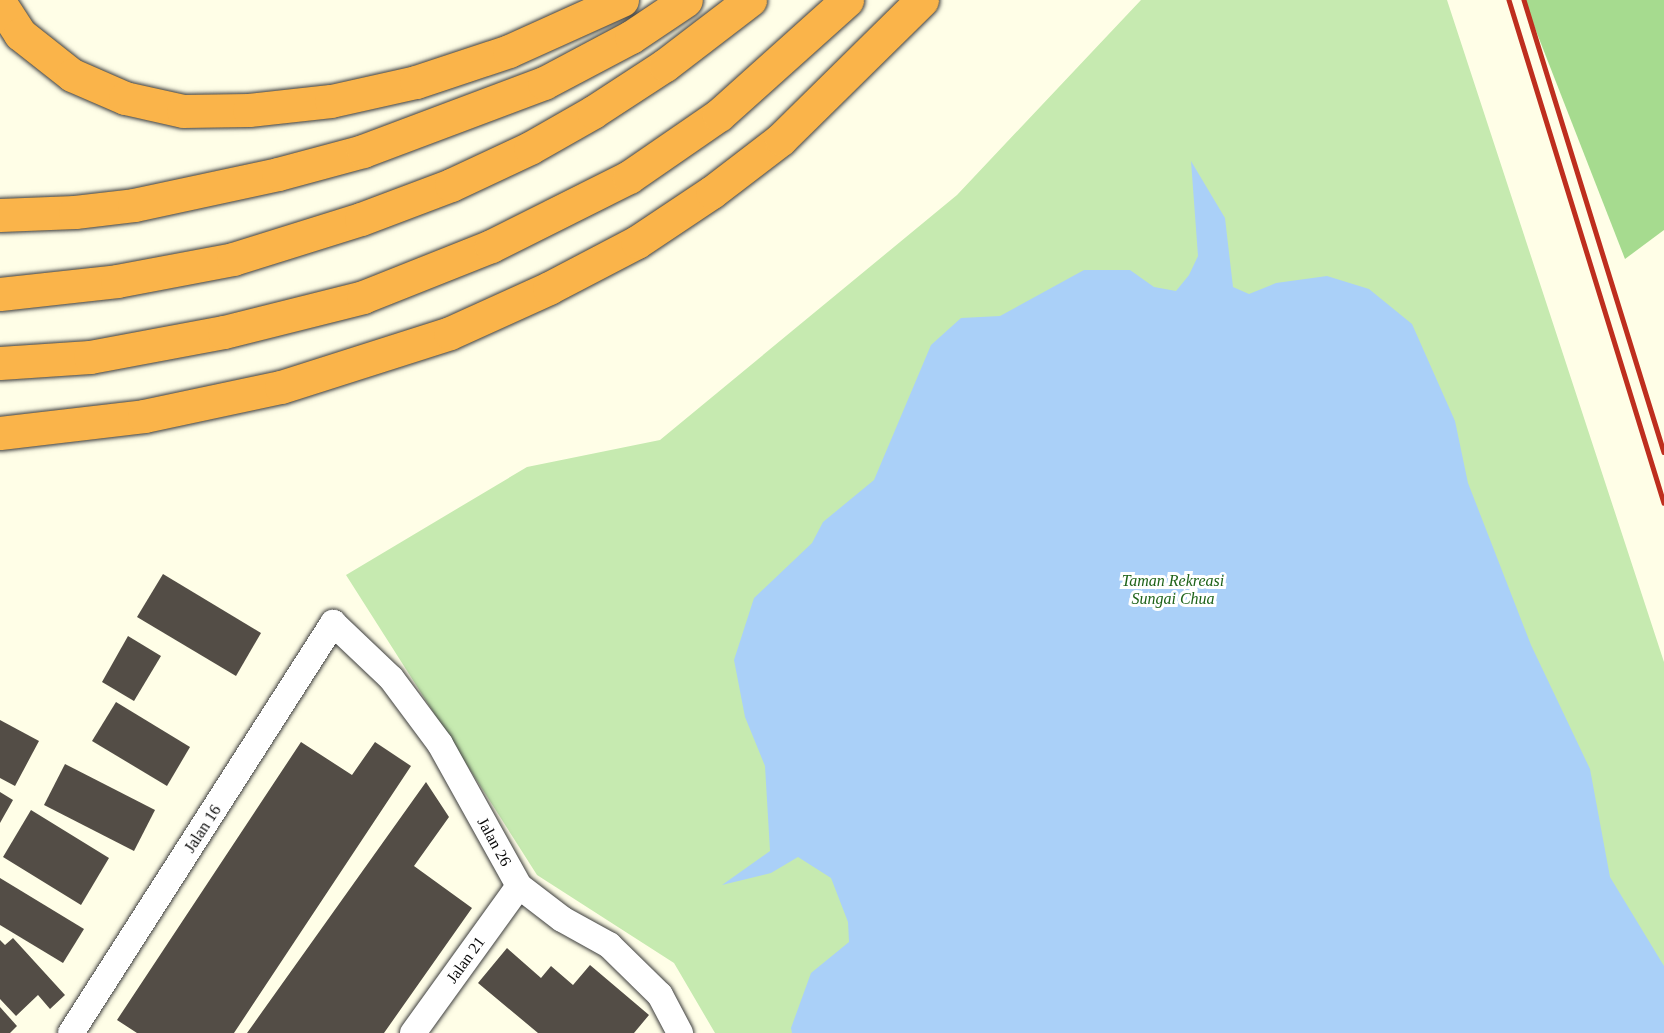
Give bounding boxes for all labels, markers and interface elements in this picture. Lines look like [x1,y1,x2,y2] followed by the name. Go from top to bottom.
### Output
[1122,571,1224,609] park label: Taman Rekreasi Sungai Chua
[181,802,225,856] street label: Jalan 16
[473,814,515,870] street label: Jalan 26
[443,933,489,987] street label: Jalan 21

